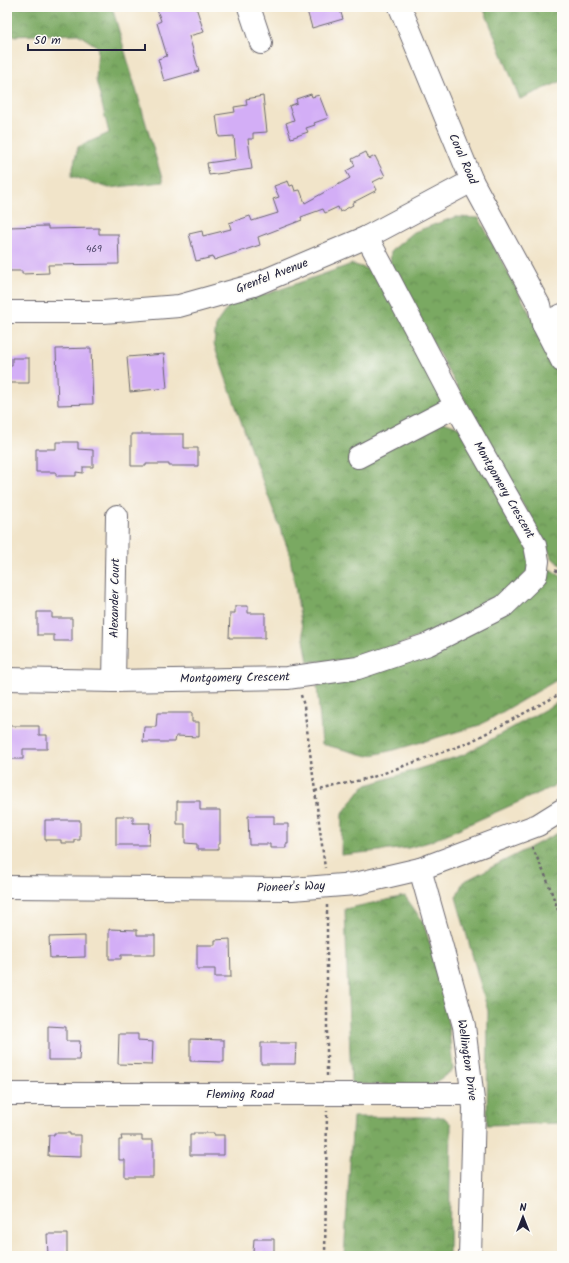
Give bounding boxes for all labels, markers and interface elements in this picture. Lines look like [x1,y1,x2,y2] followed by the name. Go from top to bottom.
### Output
[28,26,145,52] scale bar
[34,31,61,50] text: 50 m
[443,130,483,188] street label: Coral Road
[86,241,102,257] house number: 469
[233,253,311,299] street label: Grenfel Avenue
[468,438,540,543] street label: Montgomery Crescent
[105,558,125,638] street label: Alexander Court
[180,668,290,688] street label: Montgomery Crescent
[257,876,326,898] street label: Pioneer's Way
[452,1018,482,1102] street label: Wellington Drive
[206,1085,275,1104] street label: Fleming Road
[503,1197,543,1237] north arrow
[520,1199,527,1217] text: N

